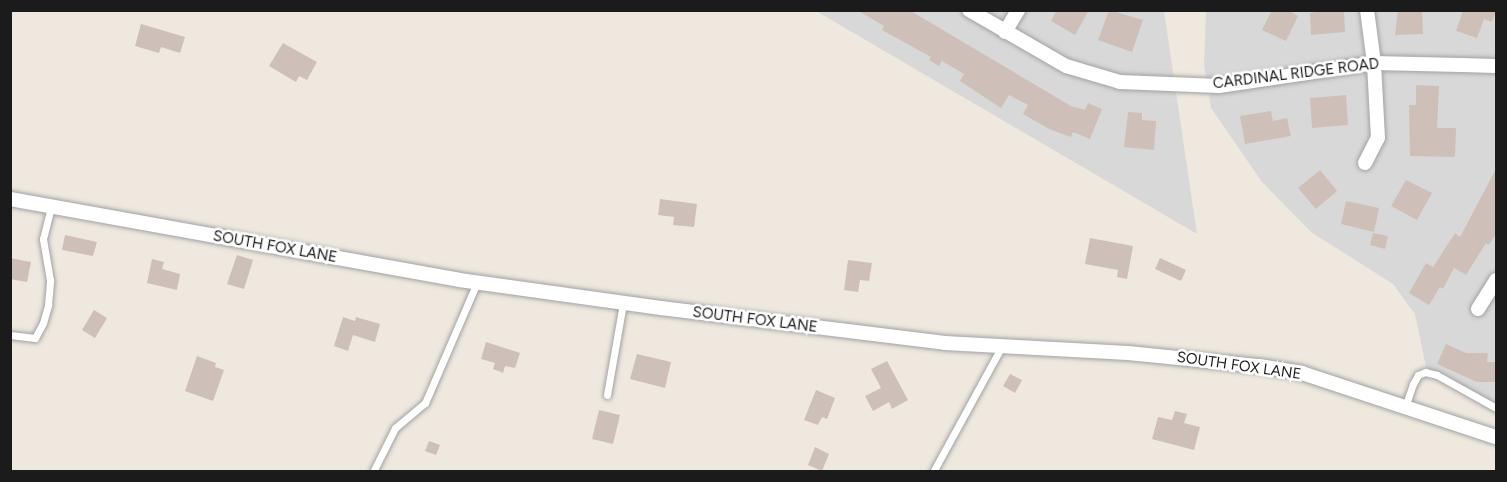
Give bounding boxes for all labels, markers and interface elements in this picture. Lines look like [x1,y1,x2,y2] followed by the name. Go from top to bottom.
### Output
[1212,55,1380,93] street label: CARDINAL RIDGE ROAD
[212,227,338,267] street label: SOUTH FOX LANE
[692,303,818,337] street label: SOUTH FOX LANE
[1176,348,1302,384] street label: SOUTH FOX LANE

